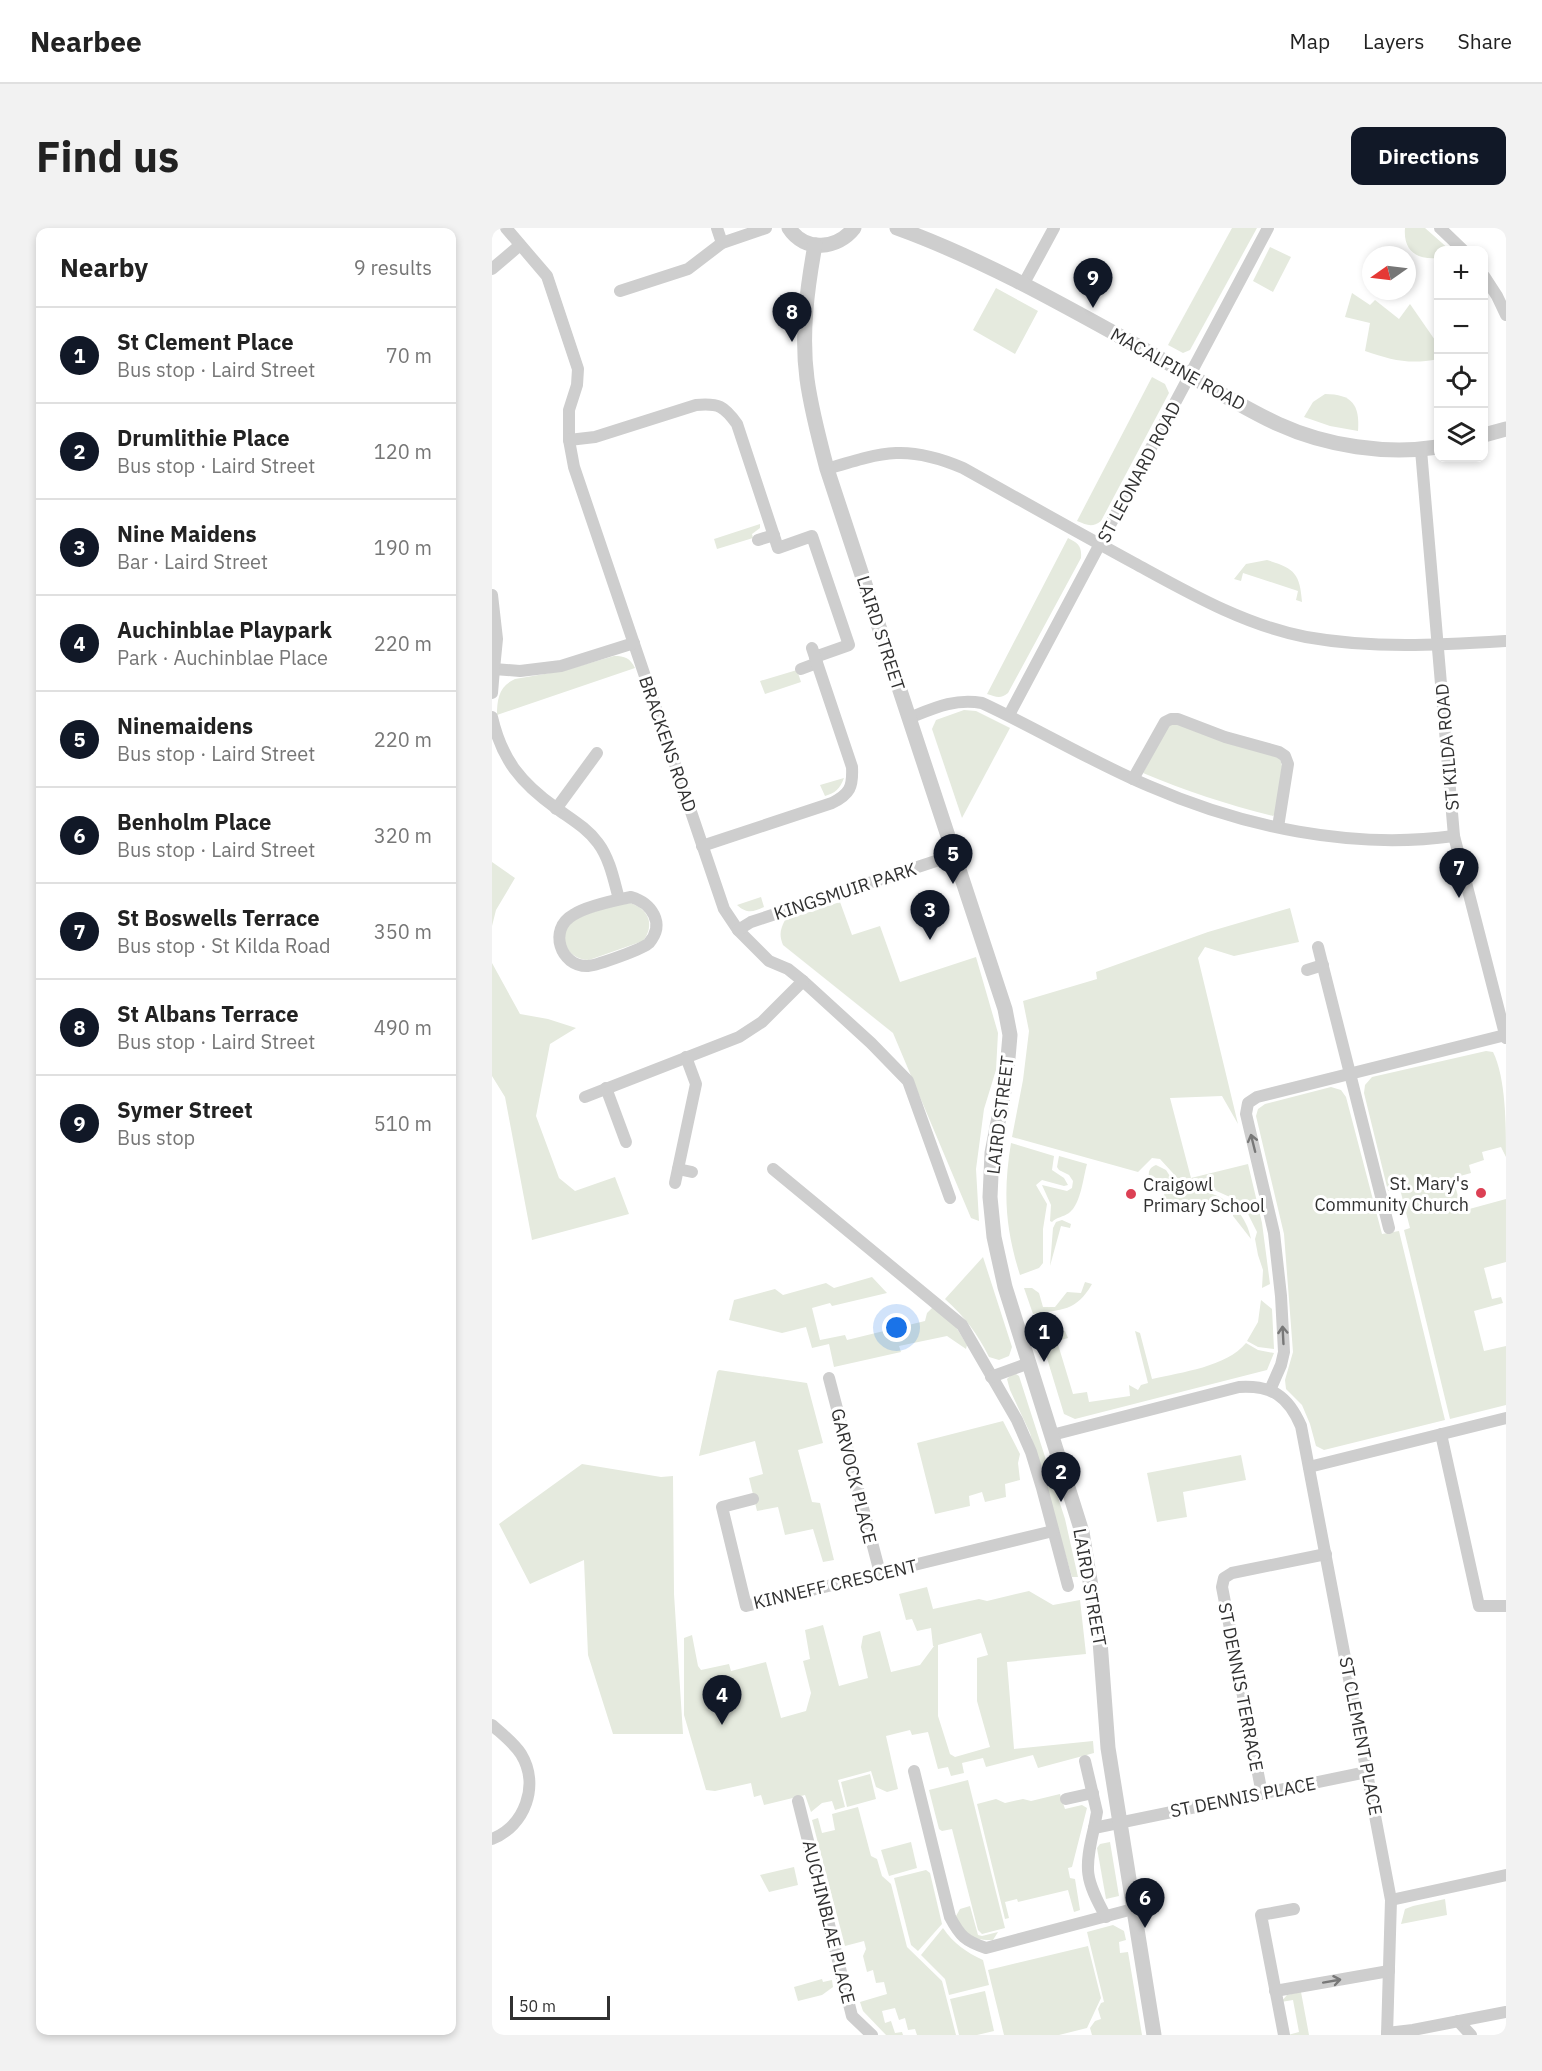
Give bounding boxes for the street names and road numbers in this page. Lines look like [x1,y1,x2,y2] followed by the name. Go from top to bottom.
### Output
[1107,322,1249,416] street label: MACALPINE ROAD
[1092,397,1186,547] street label: ST LEONARD ROAD
[852,573,910,693] street label: LAIRD STREET
[634,673,702,815] street label: BRACKENS ROAD
[1430,682,1464,812] street label: ST KILDA ROAD
[771,857,920,925] street label: KINGSMUIR PARK
[981,1054,1019,1176] street label: LAIRD STREET
[826,1406,882,1546] street label: GARVOCK PLACE
[1068,1526,1112,1648] street label: LAIRD STREET
[751,1554,919,1614] street label: KINNEFF CRESCENT
[1213,1601,1269,1773] street label: ST DENNIS TERRACE
[1334,1655,1388,1817] street label: ST CLEMENT PLACE
[1168,1772,1318,1822] street label: ST DENNIS PLACE
[798,1838,860,2006] street label: AUCHINBLAE PLACE

